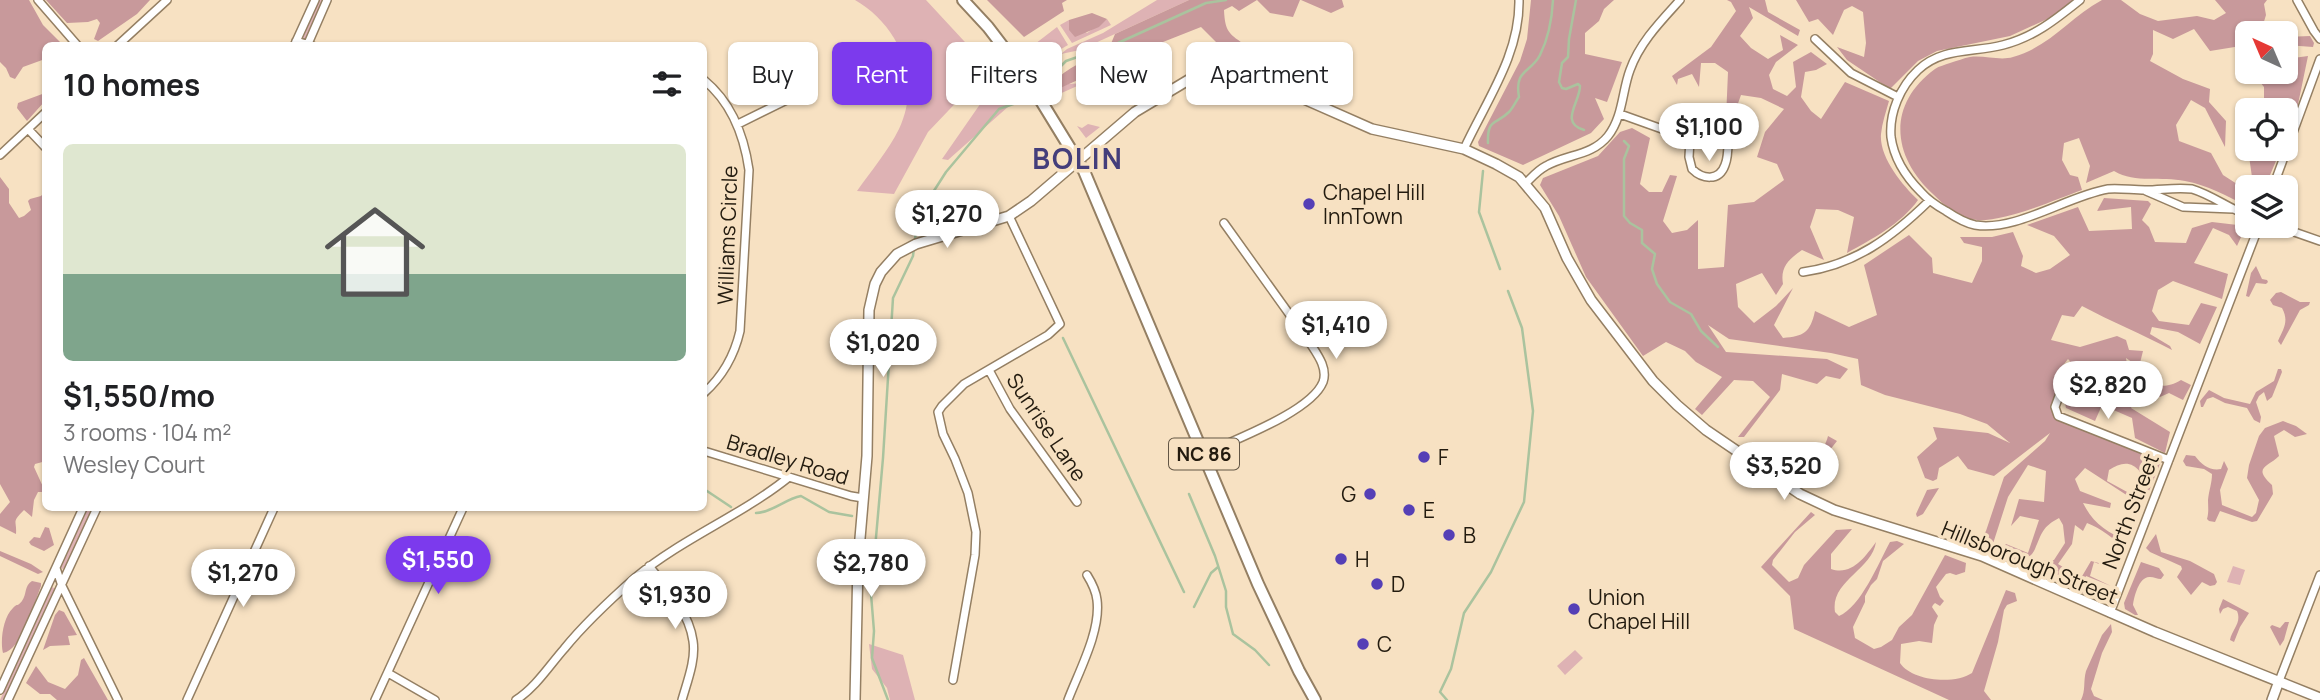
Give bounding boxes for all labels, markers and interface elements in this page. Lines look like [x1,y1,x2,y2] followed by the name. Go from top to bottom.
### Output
[2235,21,2298,84] north arrow
[2235,21,2298,238] map controls
[728,42,818,105] chip: Buy
[832,42,932,105] chip: Rent
[946,42,1062,105] chip: Filters
[1076,42,1172,105] chip: New
[1186,42,1353,105] chip: Apartment
[63,64,200,105] text: 10 homes
[648,65,686,103] icon: filters
[2235,98,2298,161] button: locate
[1652,104,1766,163] pin: $1,100
[1675,110,1743,142] text: $1,100
[1032,139,1124,177] district label: BOLIN
[711,165,743,305] street label: Williams Circle
[2235,175,2298,238] button: layers
[1323,178,1425,230] place label: Chapel Hill InnTown
[312,189,438,315] icon: home
[890,190,1004,250] pin: $1,270
[1301,196,1317,212] marker: Chapel Hill InnTown
[911,197,983,229] text: $1,270
[1279,302,1393,361] pin: $1,410
[1301,308,1371,340] text: $1,410
[826,320,940,379] pin: $1,020
[846,326,920,358] text: $1,020
[2051,362,2165,421] pin: $2,820
[1000,367,1094,487] street label: Sunrise Lane
[2069,368,2147,400] text: $2,820
[63,375,215,416] text: $1,550/mo
[63,416,231,448] text: 3 rooms · 104 m²
[724,427,852,491] street label: Bradley Road
[1169,438,1239,470] road number: NC 86
[1727,442,1841,502] pin: $3,520
[1438,443,1449,471] place label: F
[63,448,205,480] text: Wesley Court
[1416,449,1432,465] marker: F
[1746,449,1822,481] text: $3,520
[2095,449,2165,573] street label: North Street
[1341,480,1356,508] place label: G
[1362,486,1378,502] marker: G
[1423,496,1435,524] place label: E
[1401,502,1417,518] marker: E
[1938,514,2122,610] street label: Hillsborough Street
[1463,521,1476,549] place label: B
[1441,527,1457,543] marker: B
[381,536,495,596] pin: $1,550
[814,540,928,599] pin: $2,780
[402,543,474,575] text: $1,550
[1355,545,1369,573] place label: H
[833,546,909,578] text: $2,780
[186,550,300,609] pin: $1,270
[1333,551,1349,567] marker: H
[207,556,279,588] text: $1,270
[1391,570,1405,598] place label: D
[618,572,732,631] pin: $1,930
[1369,576,1385,592] marker: D
[638,578,712,610] text: $1,930
[1588,583,1690,635] place label: Union Chapel Hill
[1566,601,1582,617] marker: Union Chapel Hill
[1377,630,1392,658] place label: C
[1355,636,1371,652] marker: C

